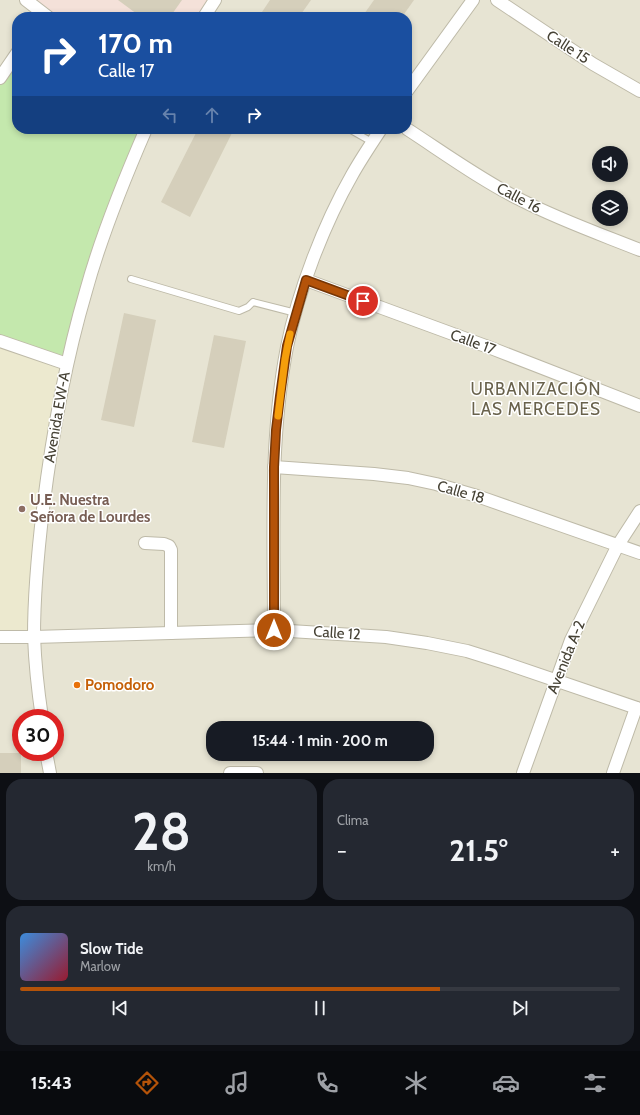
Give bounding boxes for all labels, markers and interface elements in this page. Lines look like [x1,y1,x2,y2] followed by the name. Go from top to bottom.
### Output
[98,26,173,60] text: 170 m
[543,27,593,67] street label: Calle 15
[32,28,84,80] icon: right
[98,60,154,82] text: Calle 17
[159,104,181,126] icon: left
[201,104,223,126] icon: ahead
[243,104,265,126] icon: right
[592,146,628,226] map controls
[592,146,628,182] button: sound
[494,179,544,217] street label: Calle 16
[592,190,628,226] button: layers
[346,284,380,318] pin
[352,290,374,312] icon: arrive
[448,326,499,359] street label: Calle 17
[40,369,74,464] street label: Avenida EW-A
[471,378,601,419] district label: URBANIZACIÓN LAS MERCEDES
[435,477,487,507] street label: Calle 18
[30,491,150,526] place label: U.E. Nuestra Señora de Lourdes
[17,504,27,514] marker: U.E. Nuestra Señora de Lourdes
[253,609,295,651] position arrow
[543,618,589,696] street label: Avenida A-2
[313,622,361,644] street label: Calle 12
[85,676,155,694] place label: Pomodoro
[72,680,82,690] marker: Pomodoro
[12,709,64,761] speed limit sign: 30
[252,732,388,750] text: 15:44 · 1 min · 200 m
[132,800,191,863] text: 28
[337,812,368,828] text: Clima
[449,832,508,869] text: 21.5°
[337,837,347,864] text: −
[610,837,620,864] text: +
[147,858,176,874] text: km/h
[80,940,143,958] text: Slow Tide
[80,958,120,974] text: Marlow
[109,997,131,1019] icon: previous
[309,997,331,1019] icon: pause
[509,997,531,1019] icon: next
[133,1069,161,1097] icon: directions
[223,1069,251,1097] icon: music
[313,1069,341,1097] icon: phone
[402,1069,430,1097] icon: climate
[492,1069,520,1097] icon: car
[581,1069,609,1097] icon: filters
[31,1072,72,1094] text: 15:43

